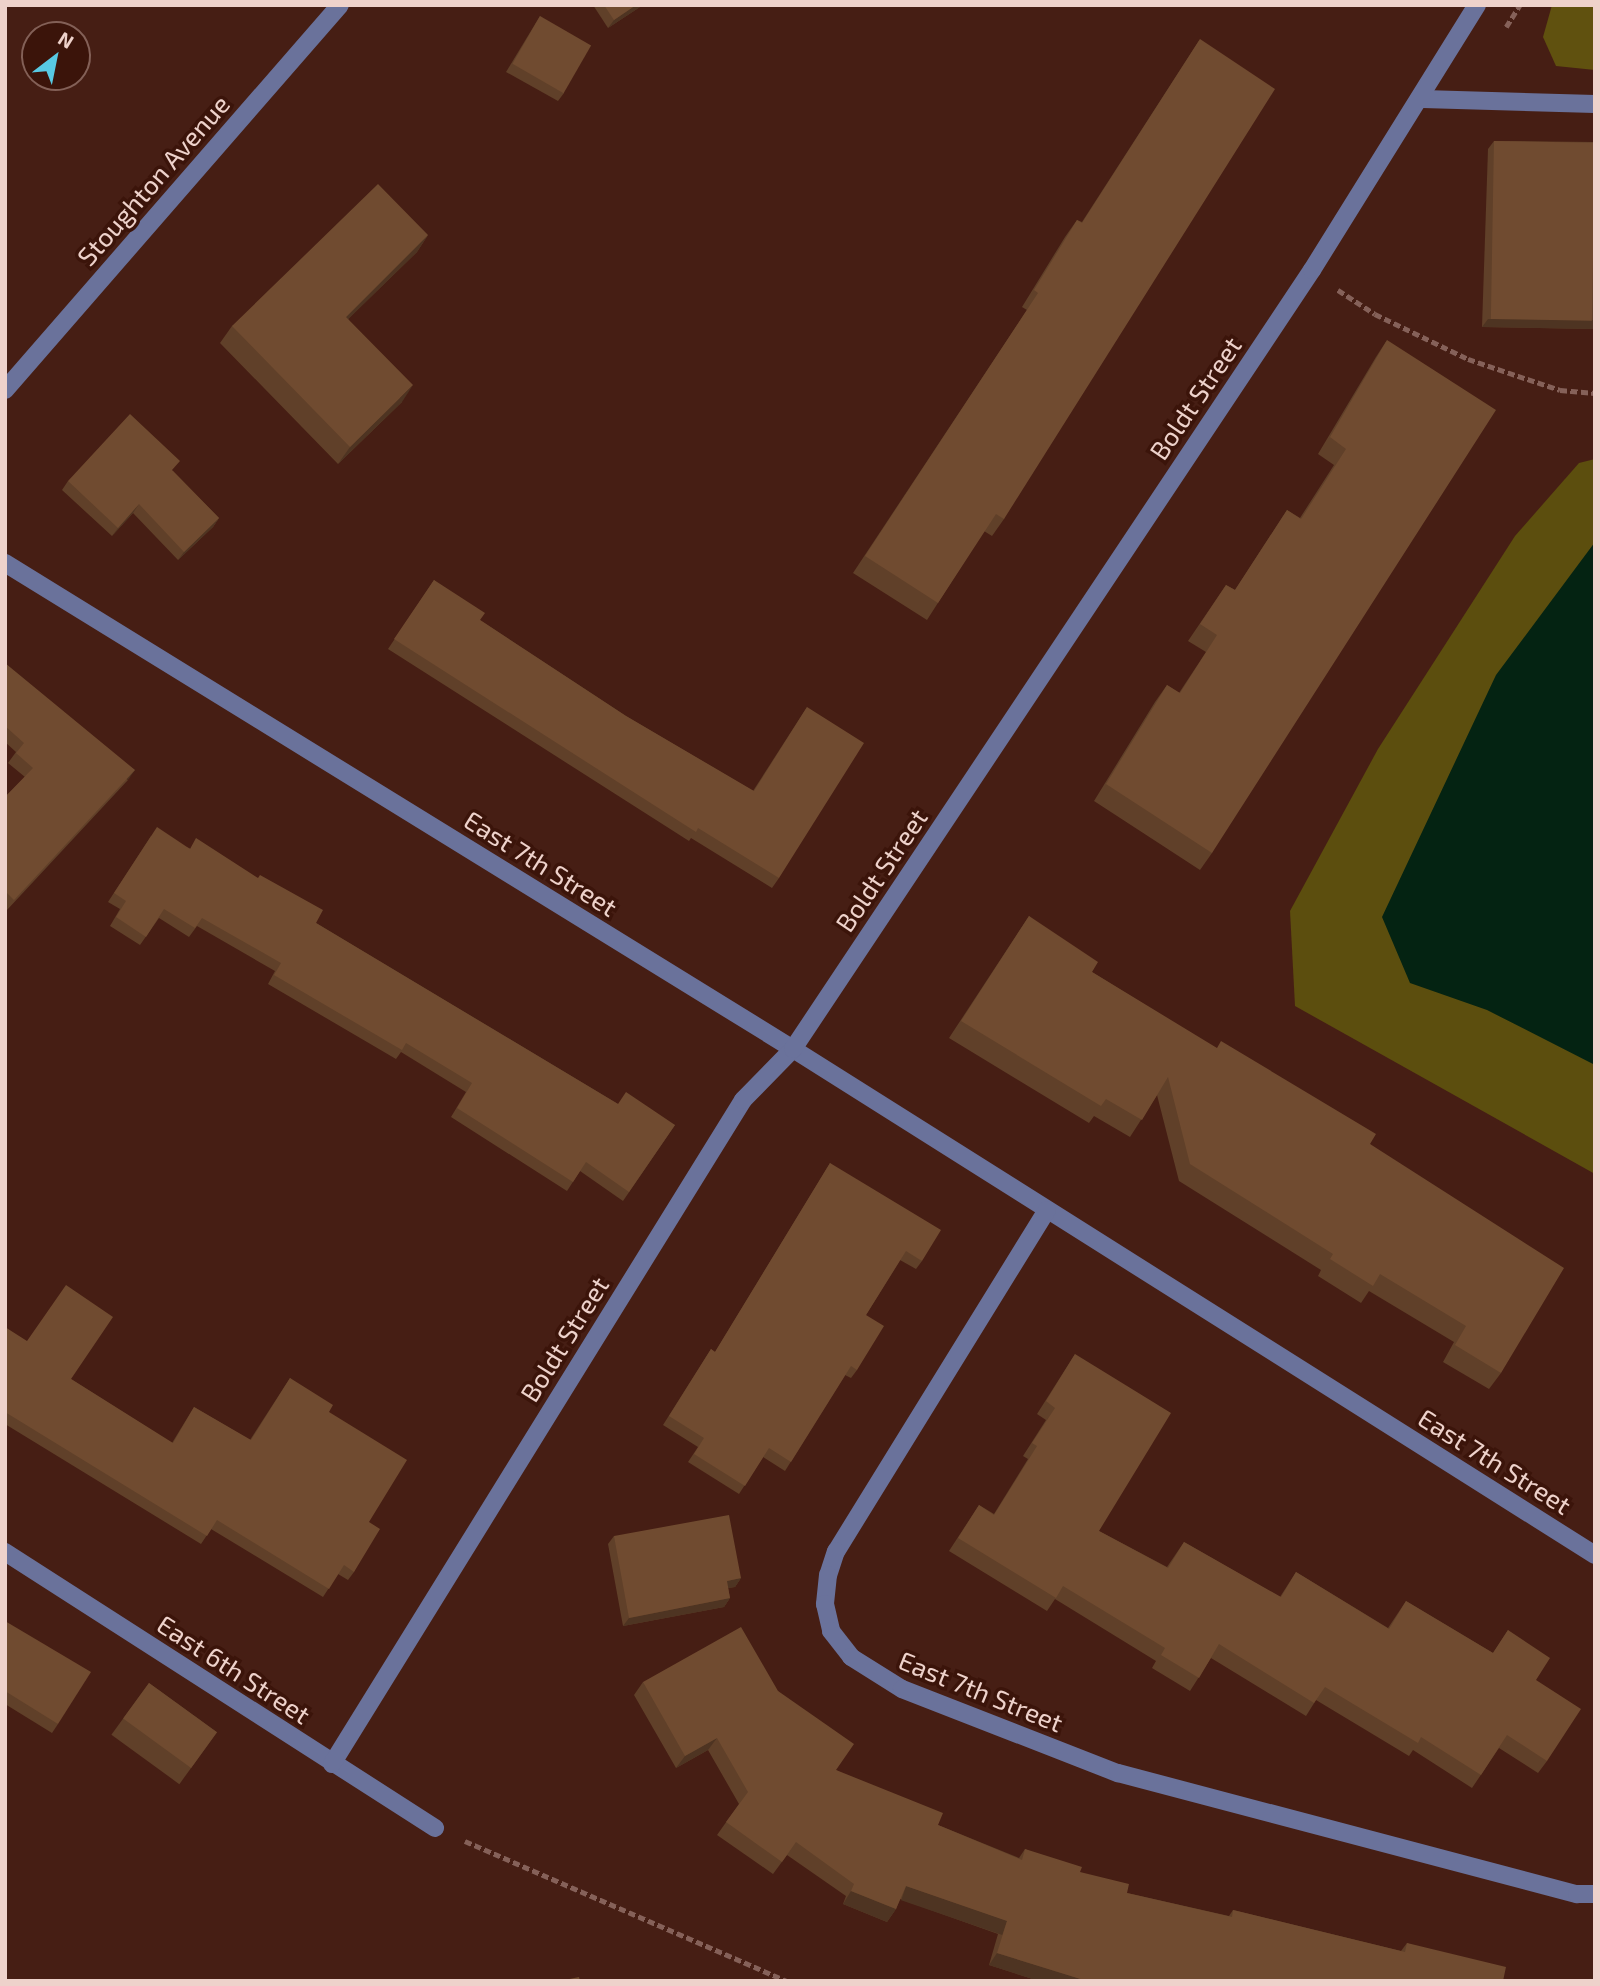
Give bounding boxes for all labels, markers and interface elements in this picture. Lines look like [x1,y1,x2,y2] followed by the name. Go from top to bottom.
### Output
[21,21,91,91] north arrow
[54,26,78,53] text: N
[70,88,236,272] street label: Stoughton Avenue
[1143,331,1247,465] street label: Boldt Street
[829,803,933,937] street label: Boldt Street
[459,804,623,922] street label: East 7th Street
[513,1271,615,1407] street label: Boldt Street
[1413,1402,1577,1520] street label: East 7th Street
[152,1608,316,1730] street label: East 6th Street
[894,1644,1068,1738] street label: East 7th Street

